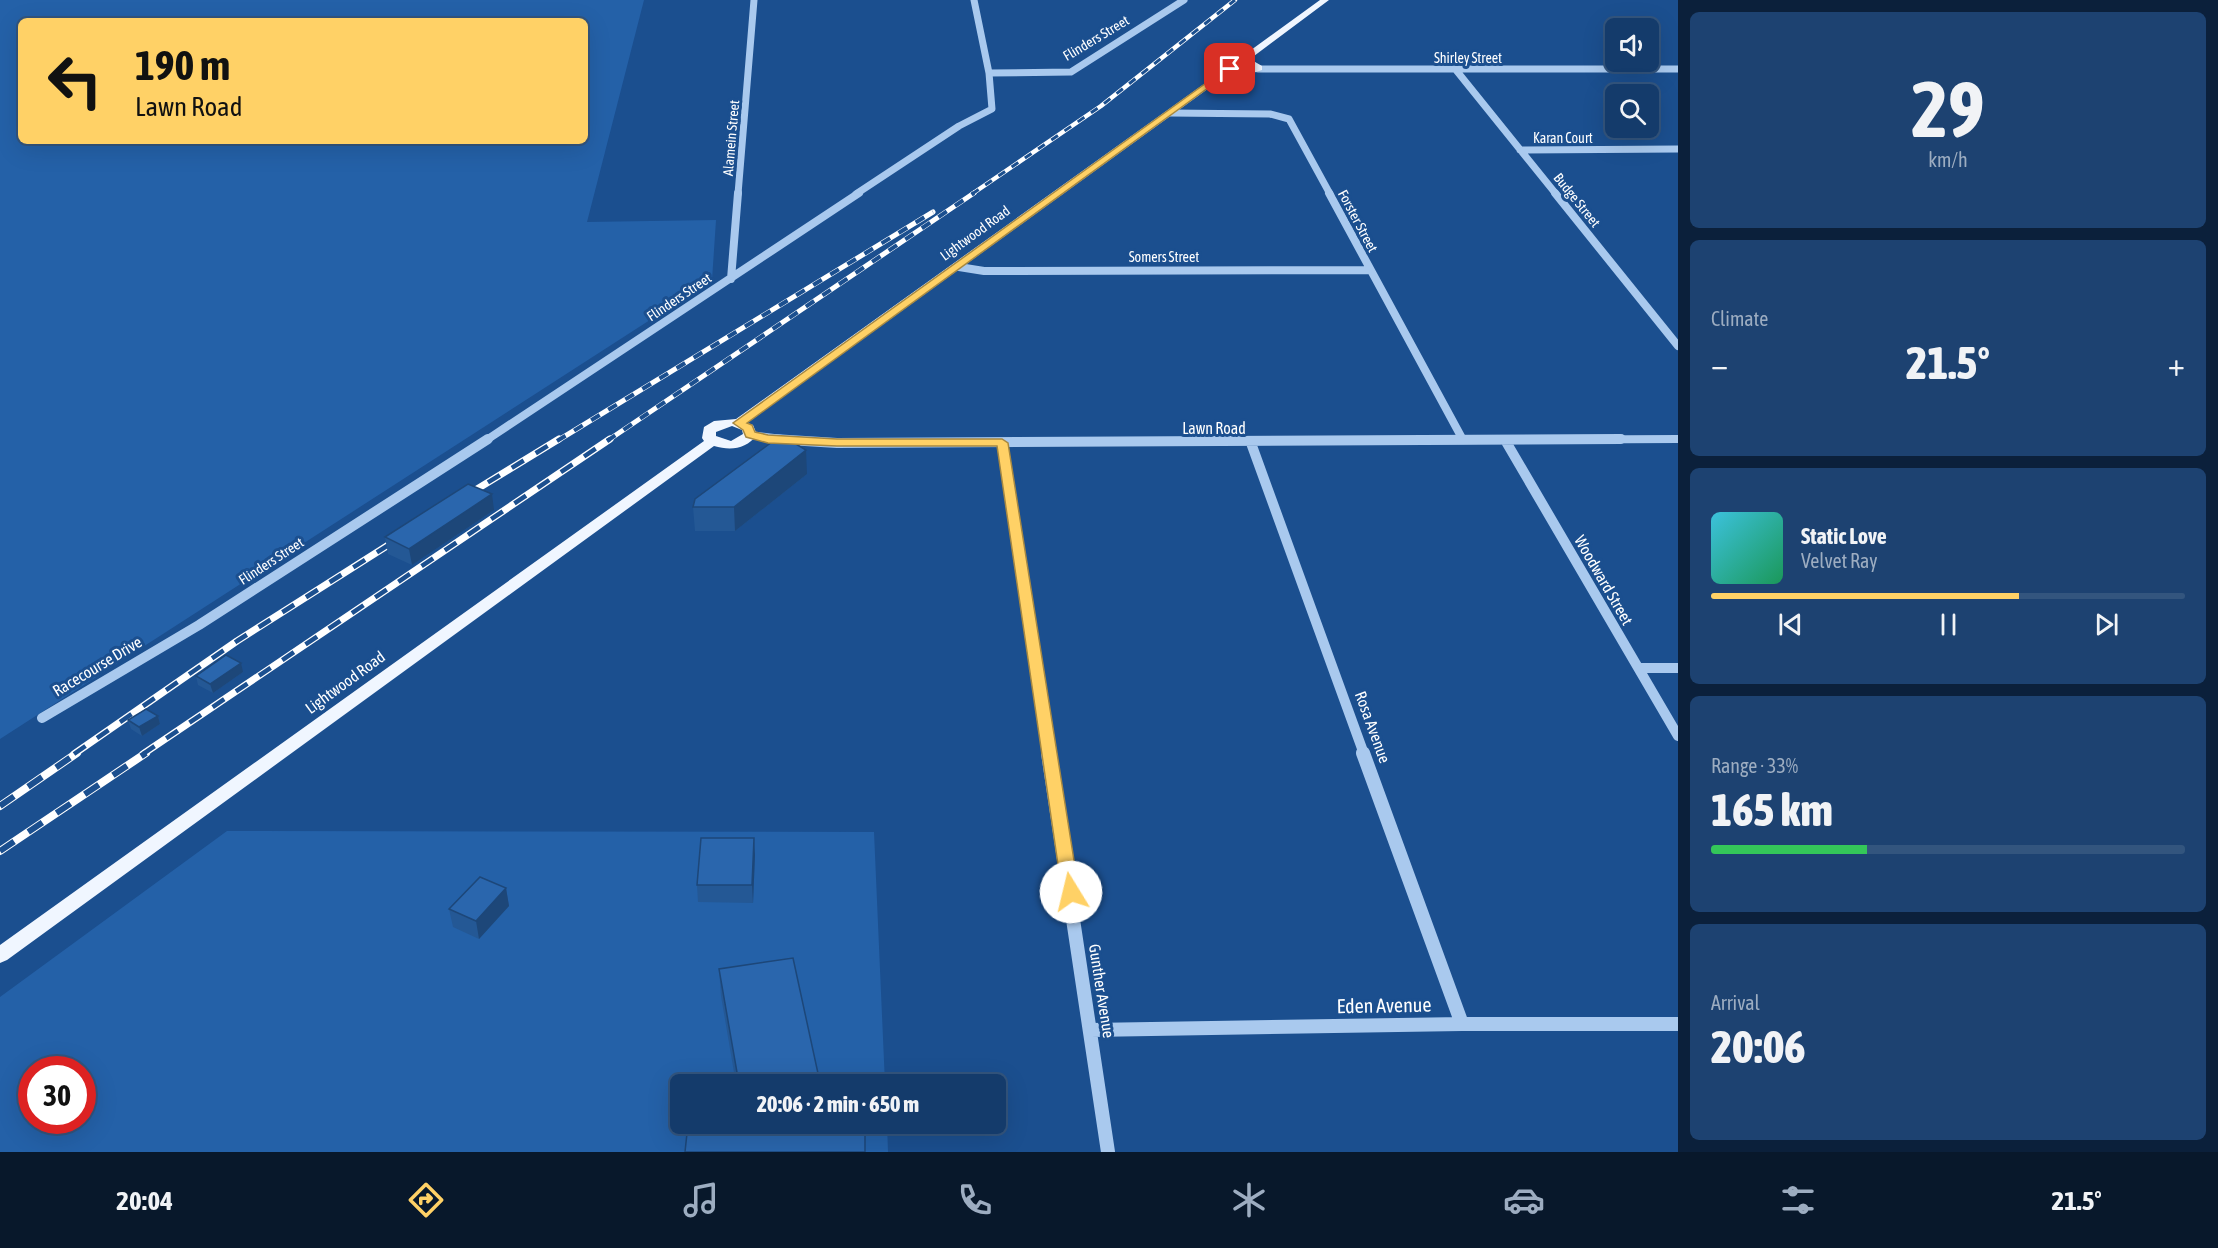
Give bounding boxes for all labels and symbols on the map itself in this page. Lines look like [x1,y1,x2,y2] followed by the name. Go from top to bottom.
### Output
[1060,12,1132,64] street label: Flinders Street
[1204,43,1255,94] pin
[1434,50,1502,66] street label: Shirley Street
[720,99,742,177] street label: Alamein Street
[1533,130,1593,146] street label: Karan Court
[1550,170,1604,230] street label: Budge Street
[1335,187,1381,255] street label: Forster Street
[937,202,1013,264] street label: Lightwood Road
[1129,249,1199,265] street label: Somers Street
[644,270,714,324] street label: Flinders Street
[1182,419,1246,437] street label: Lawn Road
[1571,532,1637,628] street label: Woodward Street
[236,534,306,588] street label: Flinders Street
[49,632,145,700] street label: Racecourse Drive
[302,647,389,718] street label: Lightwood Road
[1352,689,1394,765] street label: Rosa Avenue
[1039,860,1103,924] position arrow
[1086,943,1118,1039] street label: Gunther Avenue
[1336,993,1432,1017] street label: Eden Avenue
[18,1056,96,1134] speed limit sign: 30

